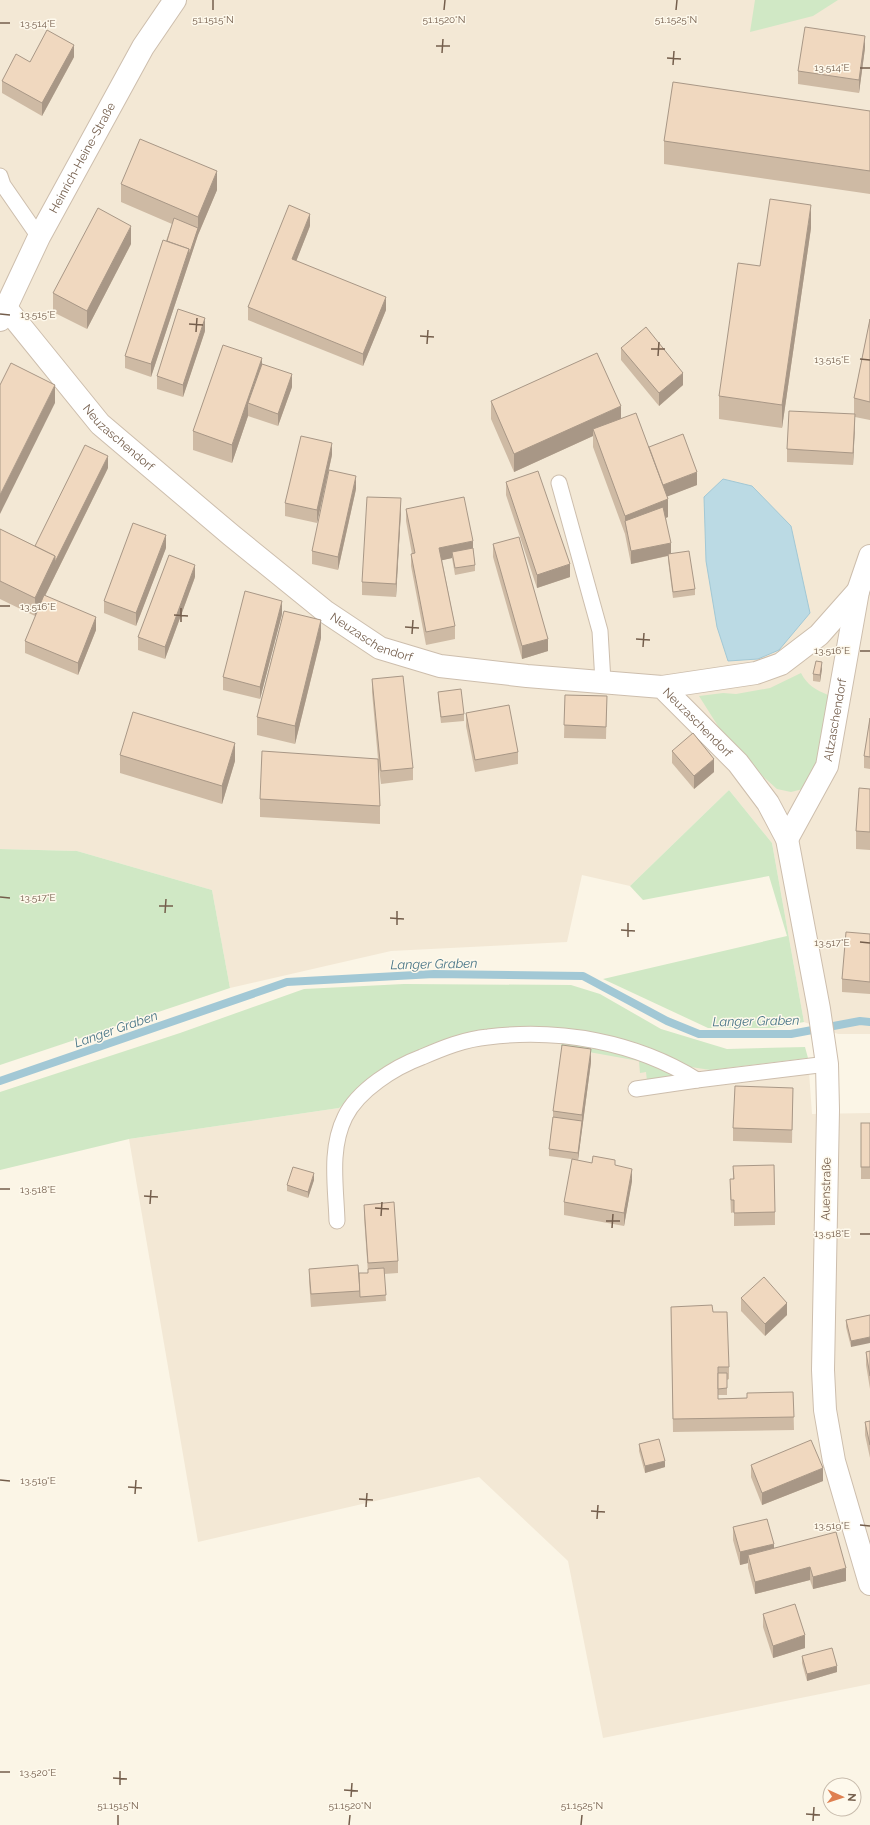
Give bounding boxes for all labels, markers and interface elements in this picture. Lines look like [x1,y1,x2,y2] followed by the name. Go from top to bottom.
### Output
[192,14,234,25] text: 51.1515°N
[423,14,465,25] text: 51.1520°N
[655,14,697,25] text: 51.1525°N
[20,18,56,29] text: 13.514°E
[814,62,850,73] text: 13.514°E
[46,100,118,216] street label: Heinrich-Heine-Straße
[20,309,56,320] text: 13.515°E
[814,354,850,365] text: 13.515°E
[80,401,158,474] street label: Neuzaschendorf
[20,601,56,612] text: 13.516°E
[328,610,415,665] street label: Neuzaschendorf
[814,645,850,656] text: 13.516°E
[821,676,850,763] street label: Altzaschendorf
[660,685,736,761] street label: Neuzaschendorf
[20,892,56,903] text: 13.517°E
[814,937,850,948] text: 13.517°E
[390,956,478,972] water label: Langer Graben
[72,1008,160,1050] water label: Langer Graben
[712,1013,800,1029] water label: Langer Graben
[818,1157,834,1221] street label: Auenstraße
[20,1184,56,1195] text: 13.518°E
[814,1228,850,1239] text: 13.518°E
[20,1475,56,1486] text: 13.519°E
[814,1520,850,1531] text: 13.519°E
[20,1767,56,1778] text: 13.520°E
[822,1777,862,1817] north arrow
[845,1793,858,1802] text: N
[97,1800,139,1811] text: 51.1515°N
[329,1800,371,1811] text: 51.1520°N
[561,1800,603,1811] text: 51.1525°N

